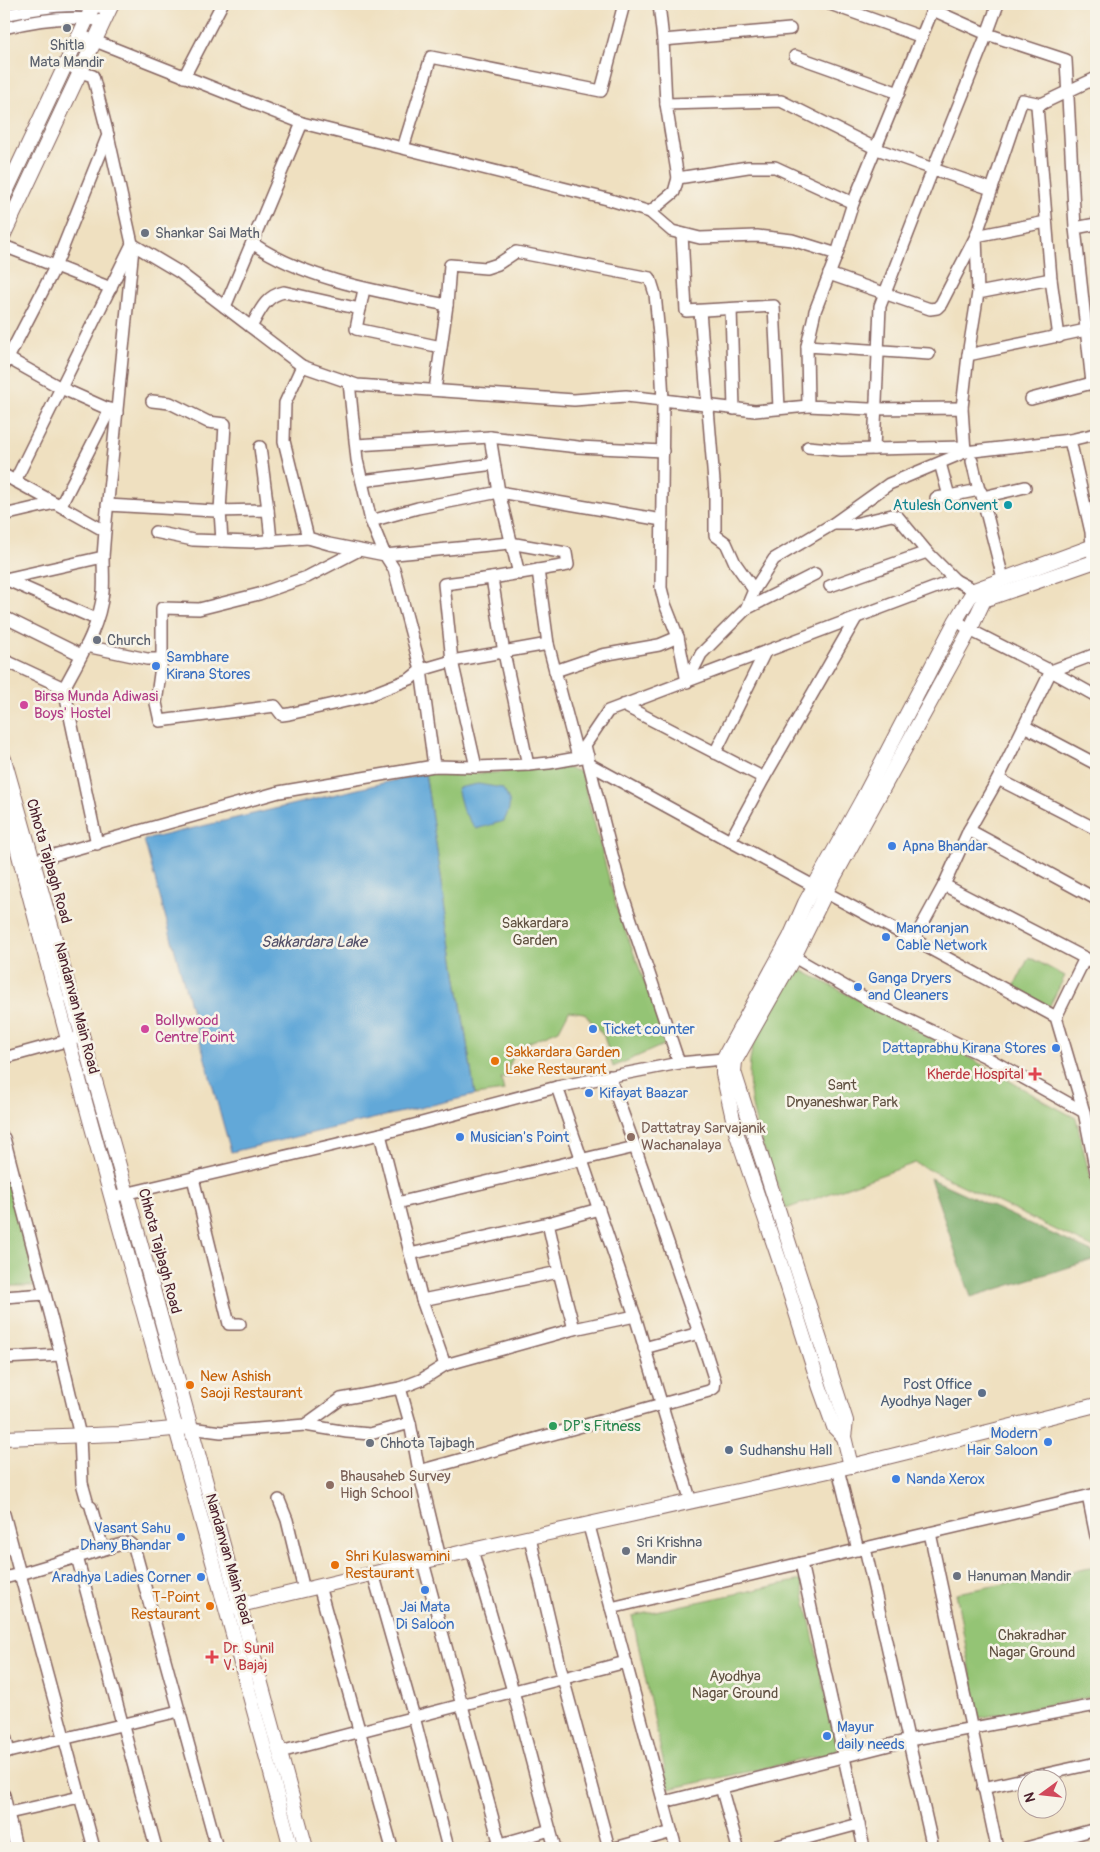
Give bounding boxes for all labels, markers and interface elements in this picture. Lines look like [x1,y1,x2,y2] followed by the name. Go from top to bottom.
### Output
[61,22,73,34] marker: Shitla Mata Mandir
[30,36,105,72] place label: Shitla Mata Mandir
[155,224,260,243] place label: Shankar Sai Math
[139,227,151,239] marker: Shankar Sai Math
[893,496,999,515] place label: Atulesh Convent
[1002,499,1014,511] marker: Atulesh Convent
[107,631,151,650] place label: Church
[91,634,103,646] marker: Church
[166,648,251,684] place label: Sambhare Kirana Stores
[150,660,162,672] marker: Sambhare Kirana Stores
[34,687,158,723] place label: Birsa Munda Adiwasi Boys' Hostel
[18,699,30,711] marker: Birsa Munda Adiwasi Boys' Hostel
[22,797,75,926] street label: Chhota Tajbagh Road
[902,837,988,856] place label: Apna Bhandar
[886,840,898,852] marker: Apna Bhandar
[502,914,568,950] park label: Sakkardara Garden
[896,919,988,955] place label: Manoranjan Cable Network
[880,931,892,943] marker: Manoranjan Cable Network
[261,932,369,952] water label: Sakkardara Lake
[50,940,103,1076] street label: Nandanvan Main Road
[868,969,952,1005] place label: Ganga Dryers and Cleaners
[852,981,864,993] marker: Ganga Dryers and Cleaners
[155,1011,236,1047] place label: Bollywood Centre Point
[603,1020,696,1039] place label: Ticket counter
[139,1023,151,1035] marker: Bollywood Centre Point
[587,1023,599,1035] marker: Ticket counter
[882,1039,1046,1058] place label: Dattaprabhu Kirana Stores
[1050,1042,1062,1054] marker: Dattaprabhu Kirana Stores
[505,1043,620,1079] place label: Sakkardara Garden Lake Restaurant
[489,1055,501,1067] marker: Sakkardara Garden Lake Restaurant
[927,1065,1024,1084] place label: Kherde Hospital
[1028,1067,1042,1081] marker: Kherde Hospital
[786,1076,899,1112] park label: Sant Dnyaneshwar Park
[599,1084,689,1103] place label: Kifayat Baazar
[583,1087,595,1099] marker: Kifayat Baazar
[641,1119,767,1155] place label: Dattatray Sarvajanik Wachanalaya
[470,1128,570,1147] place label: Musician's Point
[454,1131,466,1143] marker: Musician's Point
[625,1131,637,1143] marker: Dattatray Sarvajanik Wachanalaya
[134,1186,185,1316] street label: Chhota Tajbagh Road
[200,1367,303,1403] place label: New Ashish Saoji Restaurant
[880,1375,973,1411] place label: Post Office Ayodhya Nager
[184,1379,196,1391] marker: New Ashish Saoji Restaurant
[976,1387,988,1399] marker: Post Office Ayodhya Nager
[563,1417,641,1436] place label: DP's Fitness
[547,1420,559,1432] marker: DP's Fitness
[967,1424,1038,1460] place label: Modern Hair Saloon
[380,1434,475,1453] place label: Chhota Tajbagh
[1042,1436,1054,1448] marker: Modern Hair Saloon
[364,1437,376,1449] marker: Chhota Tajbagh
[739,1441,833,1460] place label: Sudhanshu Hall
[723,1444,735,1456] marker: Sudhanshu Hall
[340,1467,451,1503] place label: Bhausaheb Survey High School
[906,1470,985,1489] place label: Nanda Xerox
[890,1473,902,1485] marker: Nanda Xerox
[324,1479,336,1491] marker: Bhausaheb Survey High School
[201,1491,256,1627] street label: Nandanvan Main Road
[80,1519,172,1555] place label: Vasant Sahu Dhany Bhandar
[175,1531,187,1543] marker: Vasant Sahu Dhany Bhandar
[636,1533,702,1569] place label: Sri Krishna Mandir
[620,1545,632,1557] marker: Sri Krishna Mandir
[345,1547,450,1583] place label: Shri Kulaswamini Restaurant
[329,1559,341,1571] marker: Shri Kulaswamini Restaurant
[967,1567,1072,1586] place label: Hanuman Mandir
[51,1568,192,1587] place label: Aradhya Ladies Corner
[951,1570,963,1582] marker: Hanuman Mandir
[195,1571,207,1583] marker: Aradhya Ladies Corner
[419,1584,431,1596] marker: Jai Mata Di Saloon
[131,1588,201,1624] place label: T-Point Restaurant
[395,1598,455,1634] place label: Jai Mata Di Saloon
[204,1600,216,1612] marker: T-Point Restaurant
[989,1626,1075,1662] park label: Chakradhar Nagar Ground
[223,1639,274,1675] place label: Dr. Sunil V. Bajaj
[205,1650,219,1664] marker: Dr. Sunil V. Bajaj
[692,1667,778,1703] park label: Ayodhya Nagar Ground
[837,1718,905,1754] place label: Mayur daily needs
[821,1730,833,1742] marker: Mayur daily needs
[1018,1770,1068,1820] north arrow
[1020,1790,1039,1804] text: N

